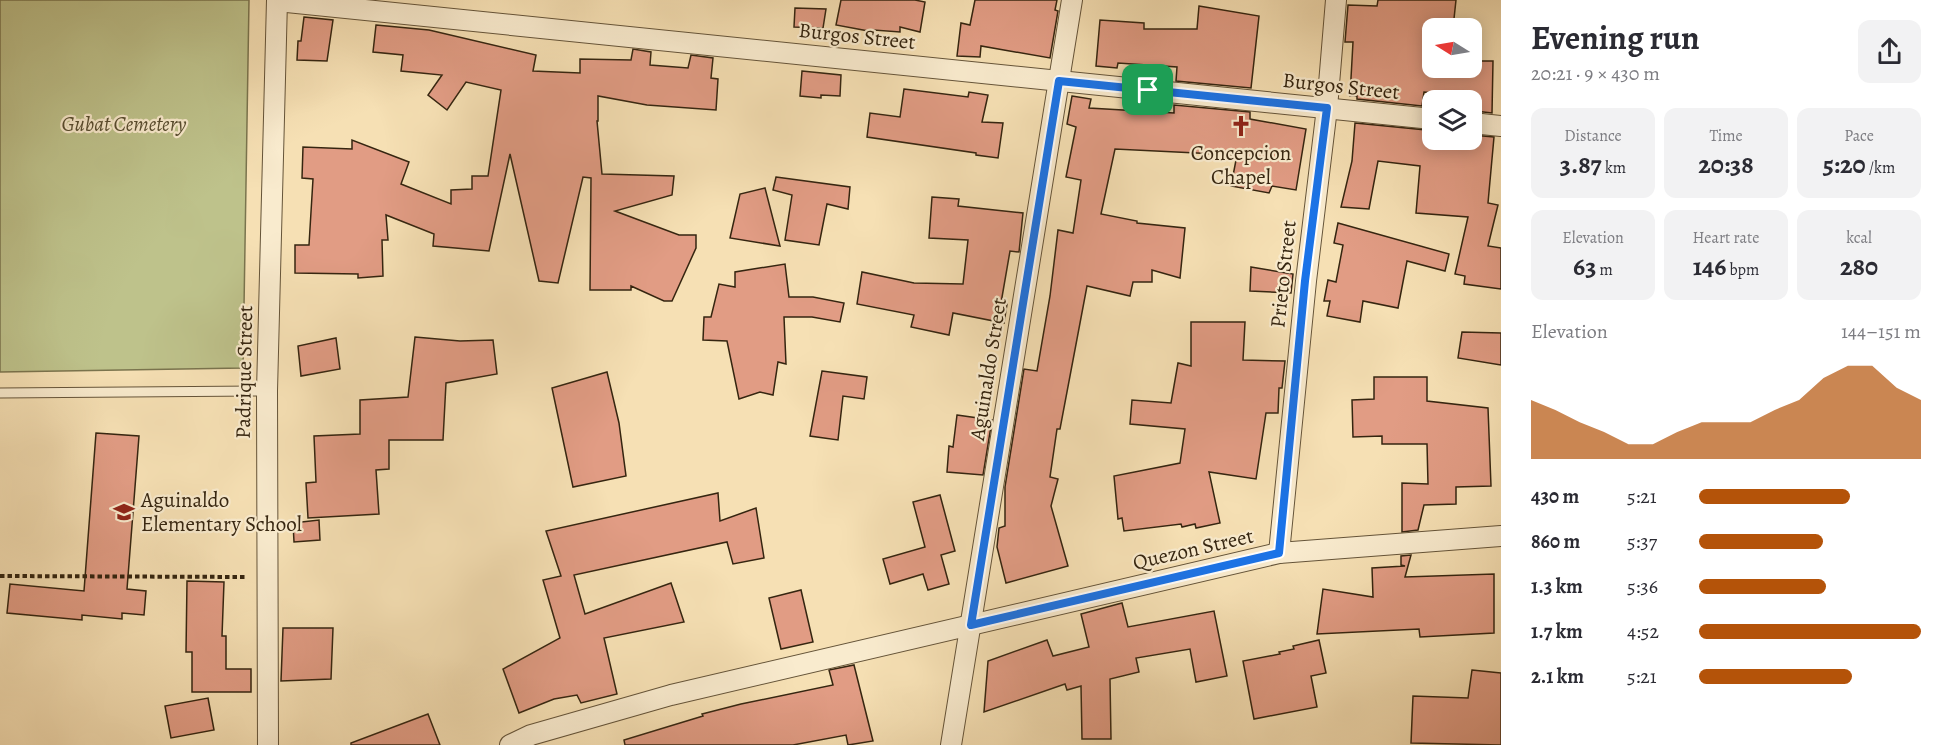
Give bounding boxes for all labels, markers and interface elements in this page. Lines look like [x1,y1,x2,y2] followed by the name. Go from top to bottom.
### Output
[1531,15,1700,60] text: Evening run
[797,16,917,56] street label: Burgos Street
[1422,18,1482,78] north arrow
[1422,18,1482,150] map controls
[1858,20,1921,83] button: share
[1531,60,1660,87] text: 20:21 · 9 × 430 m
[1122,64,1173,115] pin
[1281,66,1401,106] street label: Burgos Street
[1131,73,1164,106] icon: arrive
[1422,90,1482,150] button: layers
[62,110,186,138] park label: Gubat Cemetery
[1229,114,1253,138] church icon: Concepcion Chapel
[1564,125,1622,147] text: Distance
[1709,125,1743,147] text: Time
[1844,125,1874,147] text: Pace
[1191,139,1291,191] place label: Concepcion Chapel
[1560,147,1602,182] text: 3.87
[1698,147,1754,182] text: 20:38
[1823,147,1866,182] text: 5:20
[1602,157,1626,179] text: km
[1866,157,1895,179] text: /km
[1263,219,1303,329] street label: Prieto Street
[1562,227,1624,249] text: Elevation
[1693,227,1759,249] text: Heart rate
[1846,227,1872,249] text: kcal
[1573,249,1596,284] text: 63
[1693,249,1726,284] text: 146
[1840,249,1878,284] text: 280
[1596,259,1613,281] text: m
[1726,259,1759,281] text: bpm
[963,296,1013,443] street label: Aguinaldo Street
[229,305,259,439] street label: Padrique Street
[1531,318,1608,345] text: Elevation
[1841,318,1921,345] text: 144–151 m
[1531,483,1579,510] text: 430 m
[1627,483,1657,510] text: 5:21
[140,486,302,538] place label: Aguinaldo Elementary School
[112,500,136,524] school or university icon: Aguinaldo Elementary School
[1130,522,1256,576] street label: Quezon Street
[1531,528,1580,555] text: 860 m
[1627,528,1657,555] text: 5:37
[1531,573,1583,600] text: 1.3 km
[1627,573,1658,600] text: 5:36
[1531,618,1583,645] text: 1.7 km
[1627,618,1659,645] text: 4:52
[1531,663,1584,690] text: 2.1 km
[1627,663,1657,690] text: 5:21

